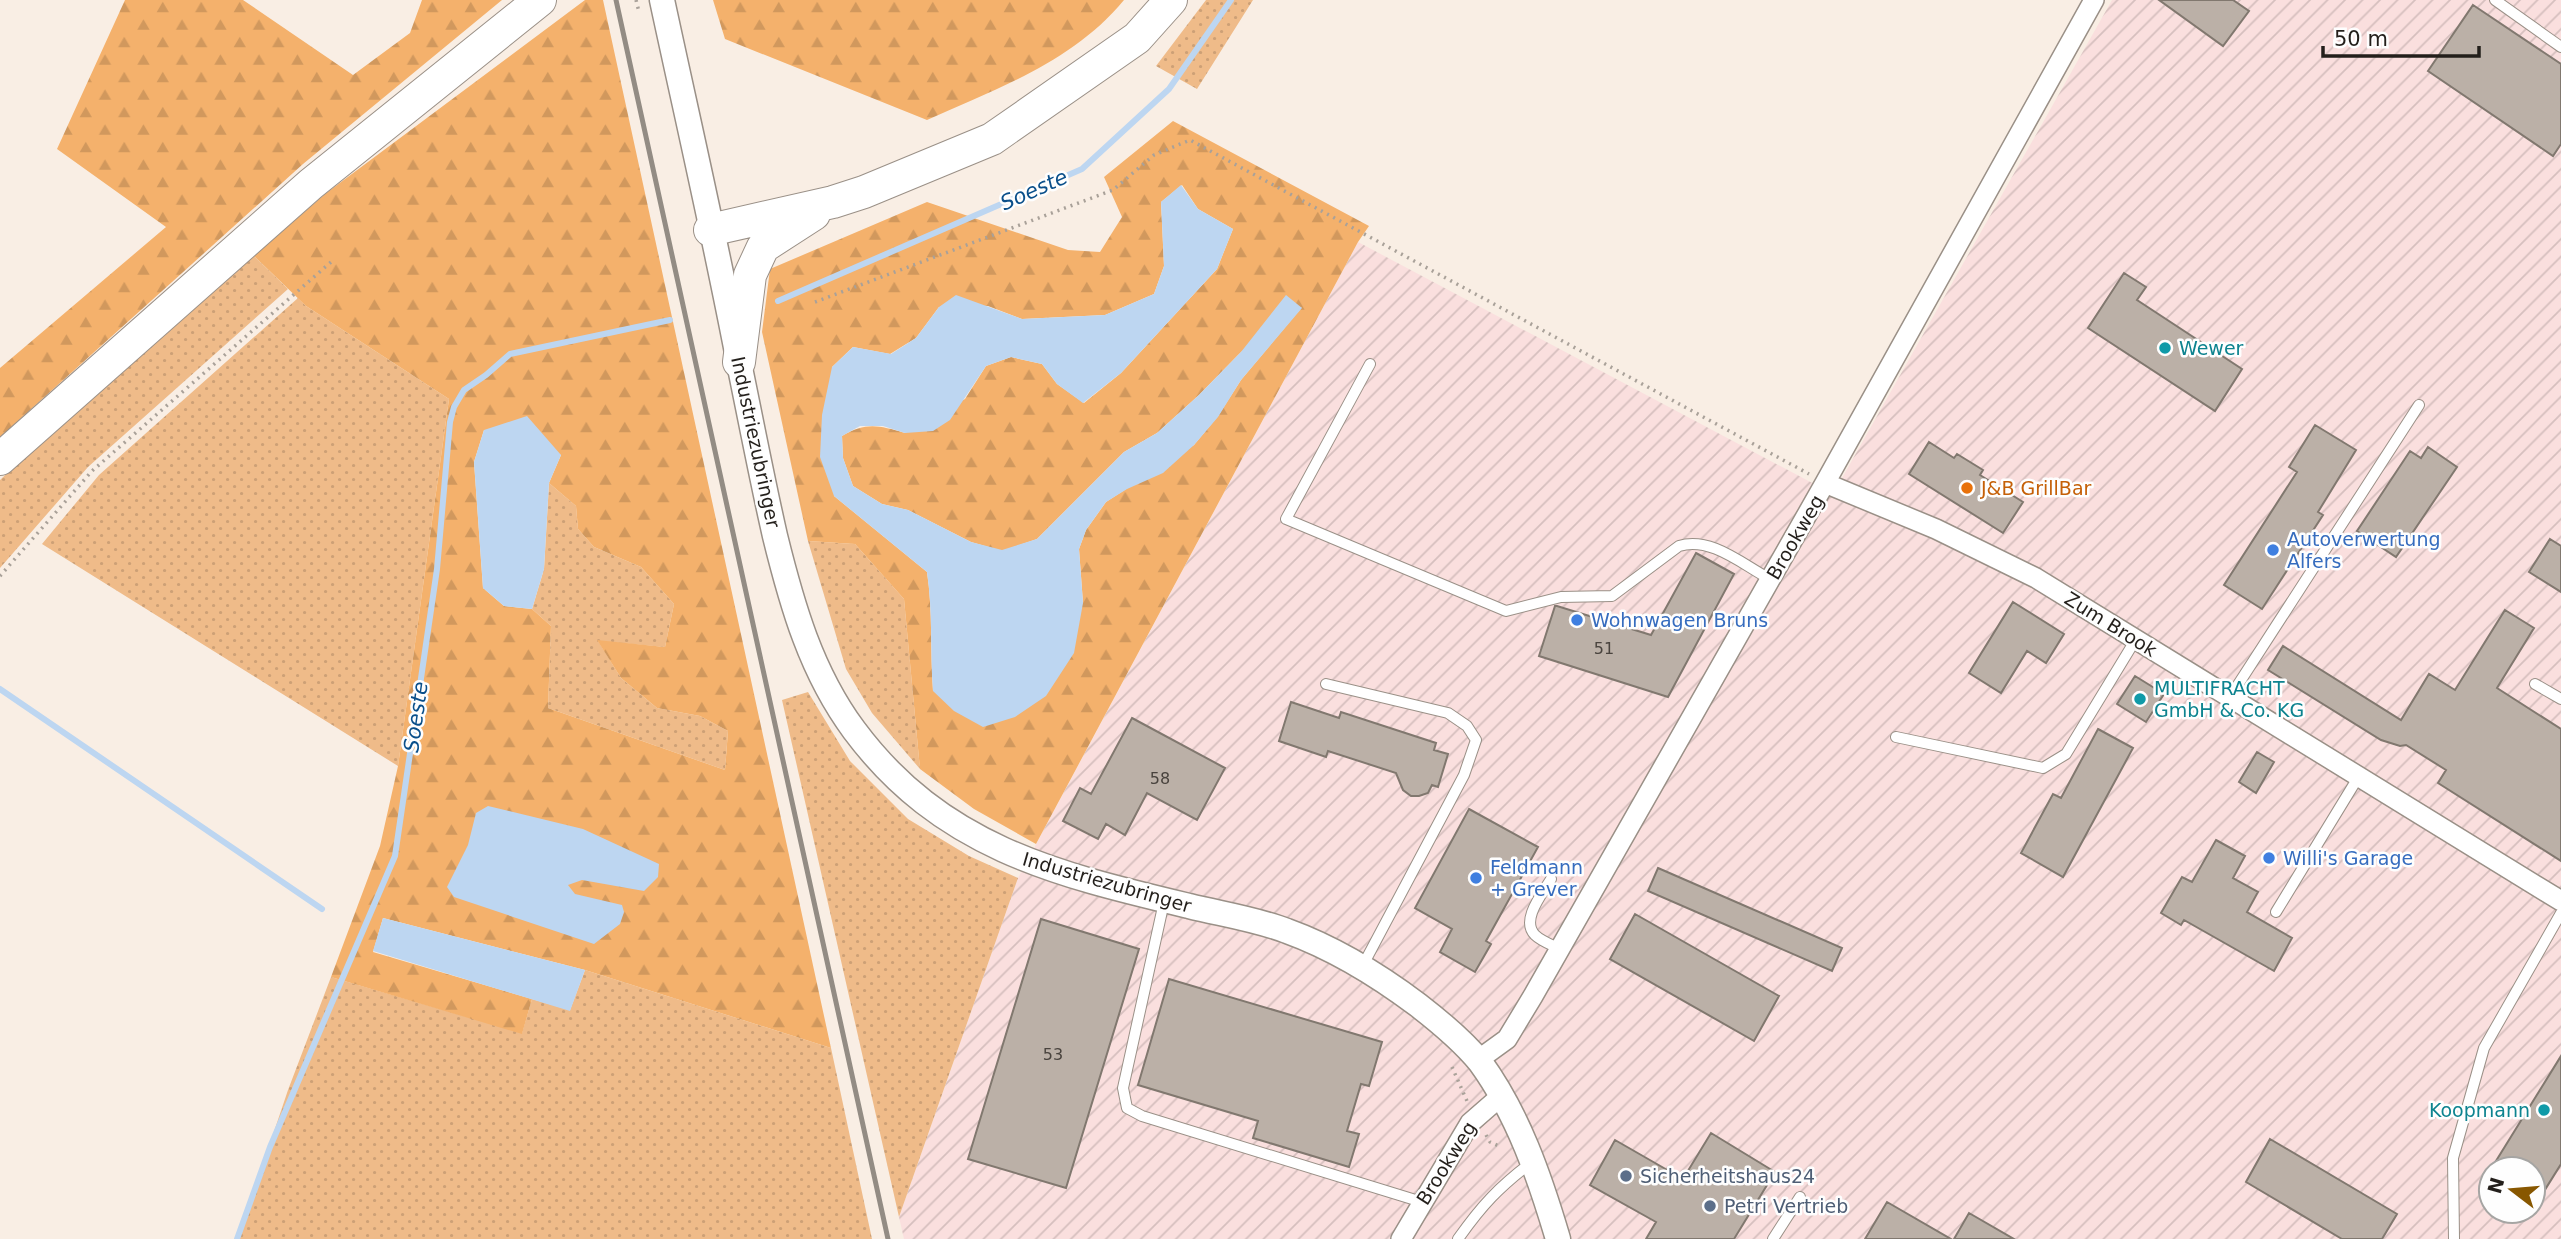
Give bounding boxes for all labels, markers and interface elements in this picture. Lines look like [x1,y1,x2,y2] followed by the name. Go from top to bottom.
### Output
[2323,14,2479,58] scale bar
[2334,27,2388,51] text: 50 m
[997,165,1071,215] water label: Soeste
[2179,337,2244,359] place label: Wewer
[2157,340,2173,356] marker: Wewer
[727,354,785,530] street label: Industriezubringer
[1980,477,2092,499] place label: J&B GrillBar
[1959,480,1975,496] marker: J&B GrillBar
[1762,491,1828,583] street label: Brookweg
[2287,528,2441,572] place label: Autoverwertung Alfers
[2265,542,2281,558] marker: Autoverwertung Alfers
[2061,587,2161,661] street label: Zum Brook
[1591,609,1768,631] place label: Wohnwagen Bruns
[1569,612,1585,628] marker: Wohnwagen Bruns
[1594,639,1614,658] house number: 51
[2154,677,2304,721] place label: MULTIFRACHT GmbH & Co. KG
[399,680,433,754] water label: Soeste
[2132,691,2148,707] marker: MULTIFRACHT GmbH & Co. KG
[1150,769,1170,788] house number: 58
[1020,847,1194,917] street label: Industriezubringer
[2283,847,2413,869] place label: Willi's Garage
[2261,850,2277,866] marker: Willi's Garage
[1490,856,1583,900] place label: Feldmann + Grever
[1468,870,1484,886] marker: Feldmann + Grever
[1043,1045,1063,1064] house number: 53
[2429,1099,2530,1121] place label: Koopmann
[2536,1102,2552,1118] marker: Koopmann
[1412,1117,1480,1209] street label: Brookweg
[2477,1155,2547,1225] north arrow
[1640,1165,1815,1187] place label: Sicherheitshaus24
[1618,1168,1634,1184] marker: Sicherheitshaus24
[2483,1175,2508,1196] text: N
[1724,1195,1848,1217] place label: Petri Vertrieb
[1702,1198,1718,1214] marker: Petri Vertrieb

